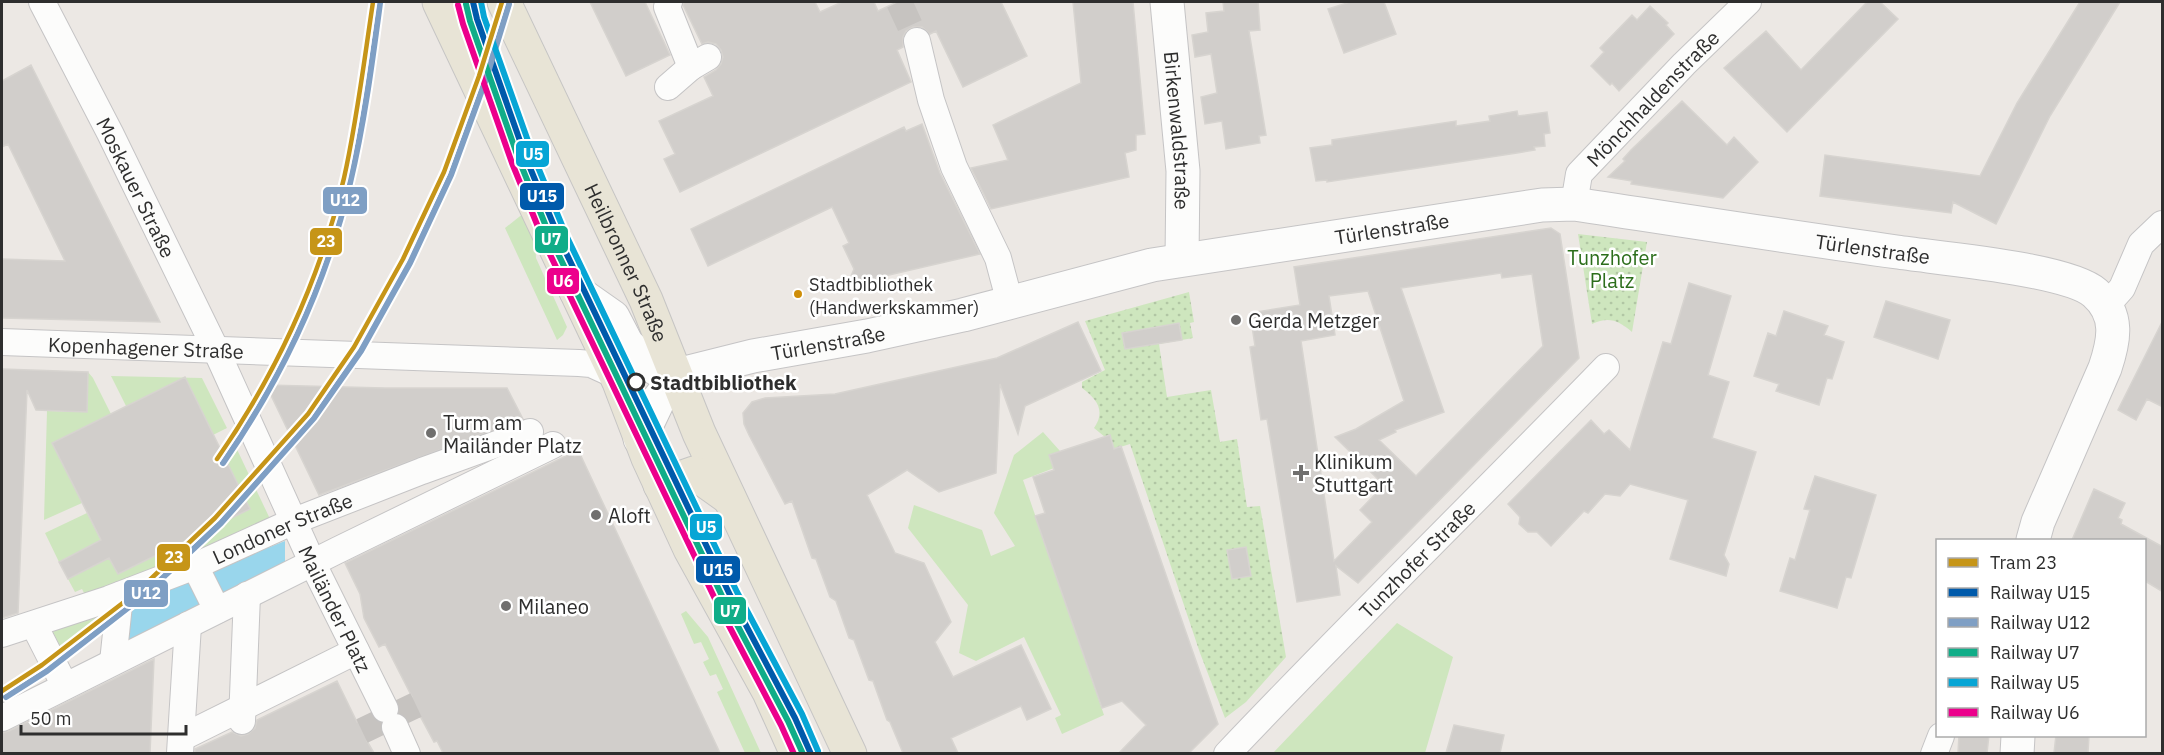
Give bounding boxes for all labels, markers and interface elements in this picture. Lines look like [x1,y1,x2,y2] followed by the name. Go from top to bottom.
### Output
[1580,24,1725,172] street label: Mönchhaldenstraße
[1158,50,1197,210] street label: Birkenwaldstraße
[91,112,182,262] street label: Moskauer Straße
[515,140,550,168] line badge: U5
[523,144,544,164] text: U5
[579,179,675,346] street label: Heilbronner Straße
[519,182,565,211] line badge: U15
[322,186,368,215] line badge: U12
[527,186,558,206] text: U15
[330,190,360,210] text: U12
[1333,206,1451,250] street label: Türlenstraße
[534,225,569,254] line badge: U7
[309,227,343,256] line badge: 23
[1814,227,1931,270] street label: Türlenstraße
[541,229,561,249] text: U7
[316,231,336,251] text: 23
[1567,244,1657,294] park label: Tunzhofer Platz
[546,267,580,295] line badge: U6
[553,271,574,291] text: U6
[809,273,979,319] place label: Stadtbibliothek (Handwerkskammer)
[792,288,804,300] marker: Stadtbibliothek (Handwerkskammer)
[1248,307,1379,334] place label: Gerda Metzger
[1229,313,1243,327] marker: Gerda Metzger
[769,319,888,366] street label: Türlenstraße
[48,330,244,364] street label: Kopenhagener Straße
[650,369,797,396] place label: Stadtbibliothek
[627,373,645,391] marker: Stadtbibliothek
[443,409,582,459] place label: Turm am Mailänder Platz
[424,426,438,440] marker: Turm am Mailänder Platz
[1314,448,1393,498] place label: Klinikum Stuttgart
[1292,464,1310,482] marker: Klinikum Stuttgart
[208,486,356,570] street label: Londoner Straße
[1353,495,1481,624] street label: Tunzhofer Straße
[608,502,651,529] place label: Aloft
[589,508,603,522] marker: Aloft
[689,513,723,541] line badge: U5
[696,517,717,537] text: U5
[1936,539,2146,737] legend
[293,541,378,677] street label: Mailänder Platz
[156,543,191,572] line badge: 23
[164,547,184,567] text: 23
[1990,551,2057,574] text: Tram 23
[695,555,741,584] line badge: U15
[703,560,734,580] text: U15
[123,579,169,608] line badge: U12
[1990,581,2090,604] text: Railway U15
[131,583,161,603] text: U12
[518,593,589,620] place label: Milaneo
[713,596,747,625] line badge: U7
[499,599,513,613] marker: Milaneo
[720,601,740,621] text: U7
[1990,611,2090,634] text: Railway U12
[1990,641,2080,664] text: Railway U7
[1990,671,2080,694] text: Railway U5
[21,698,186,736] scale bar
[1990,701,2080,724] text: Railway U6
[30,707,72,730] text: 50 m

